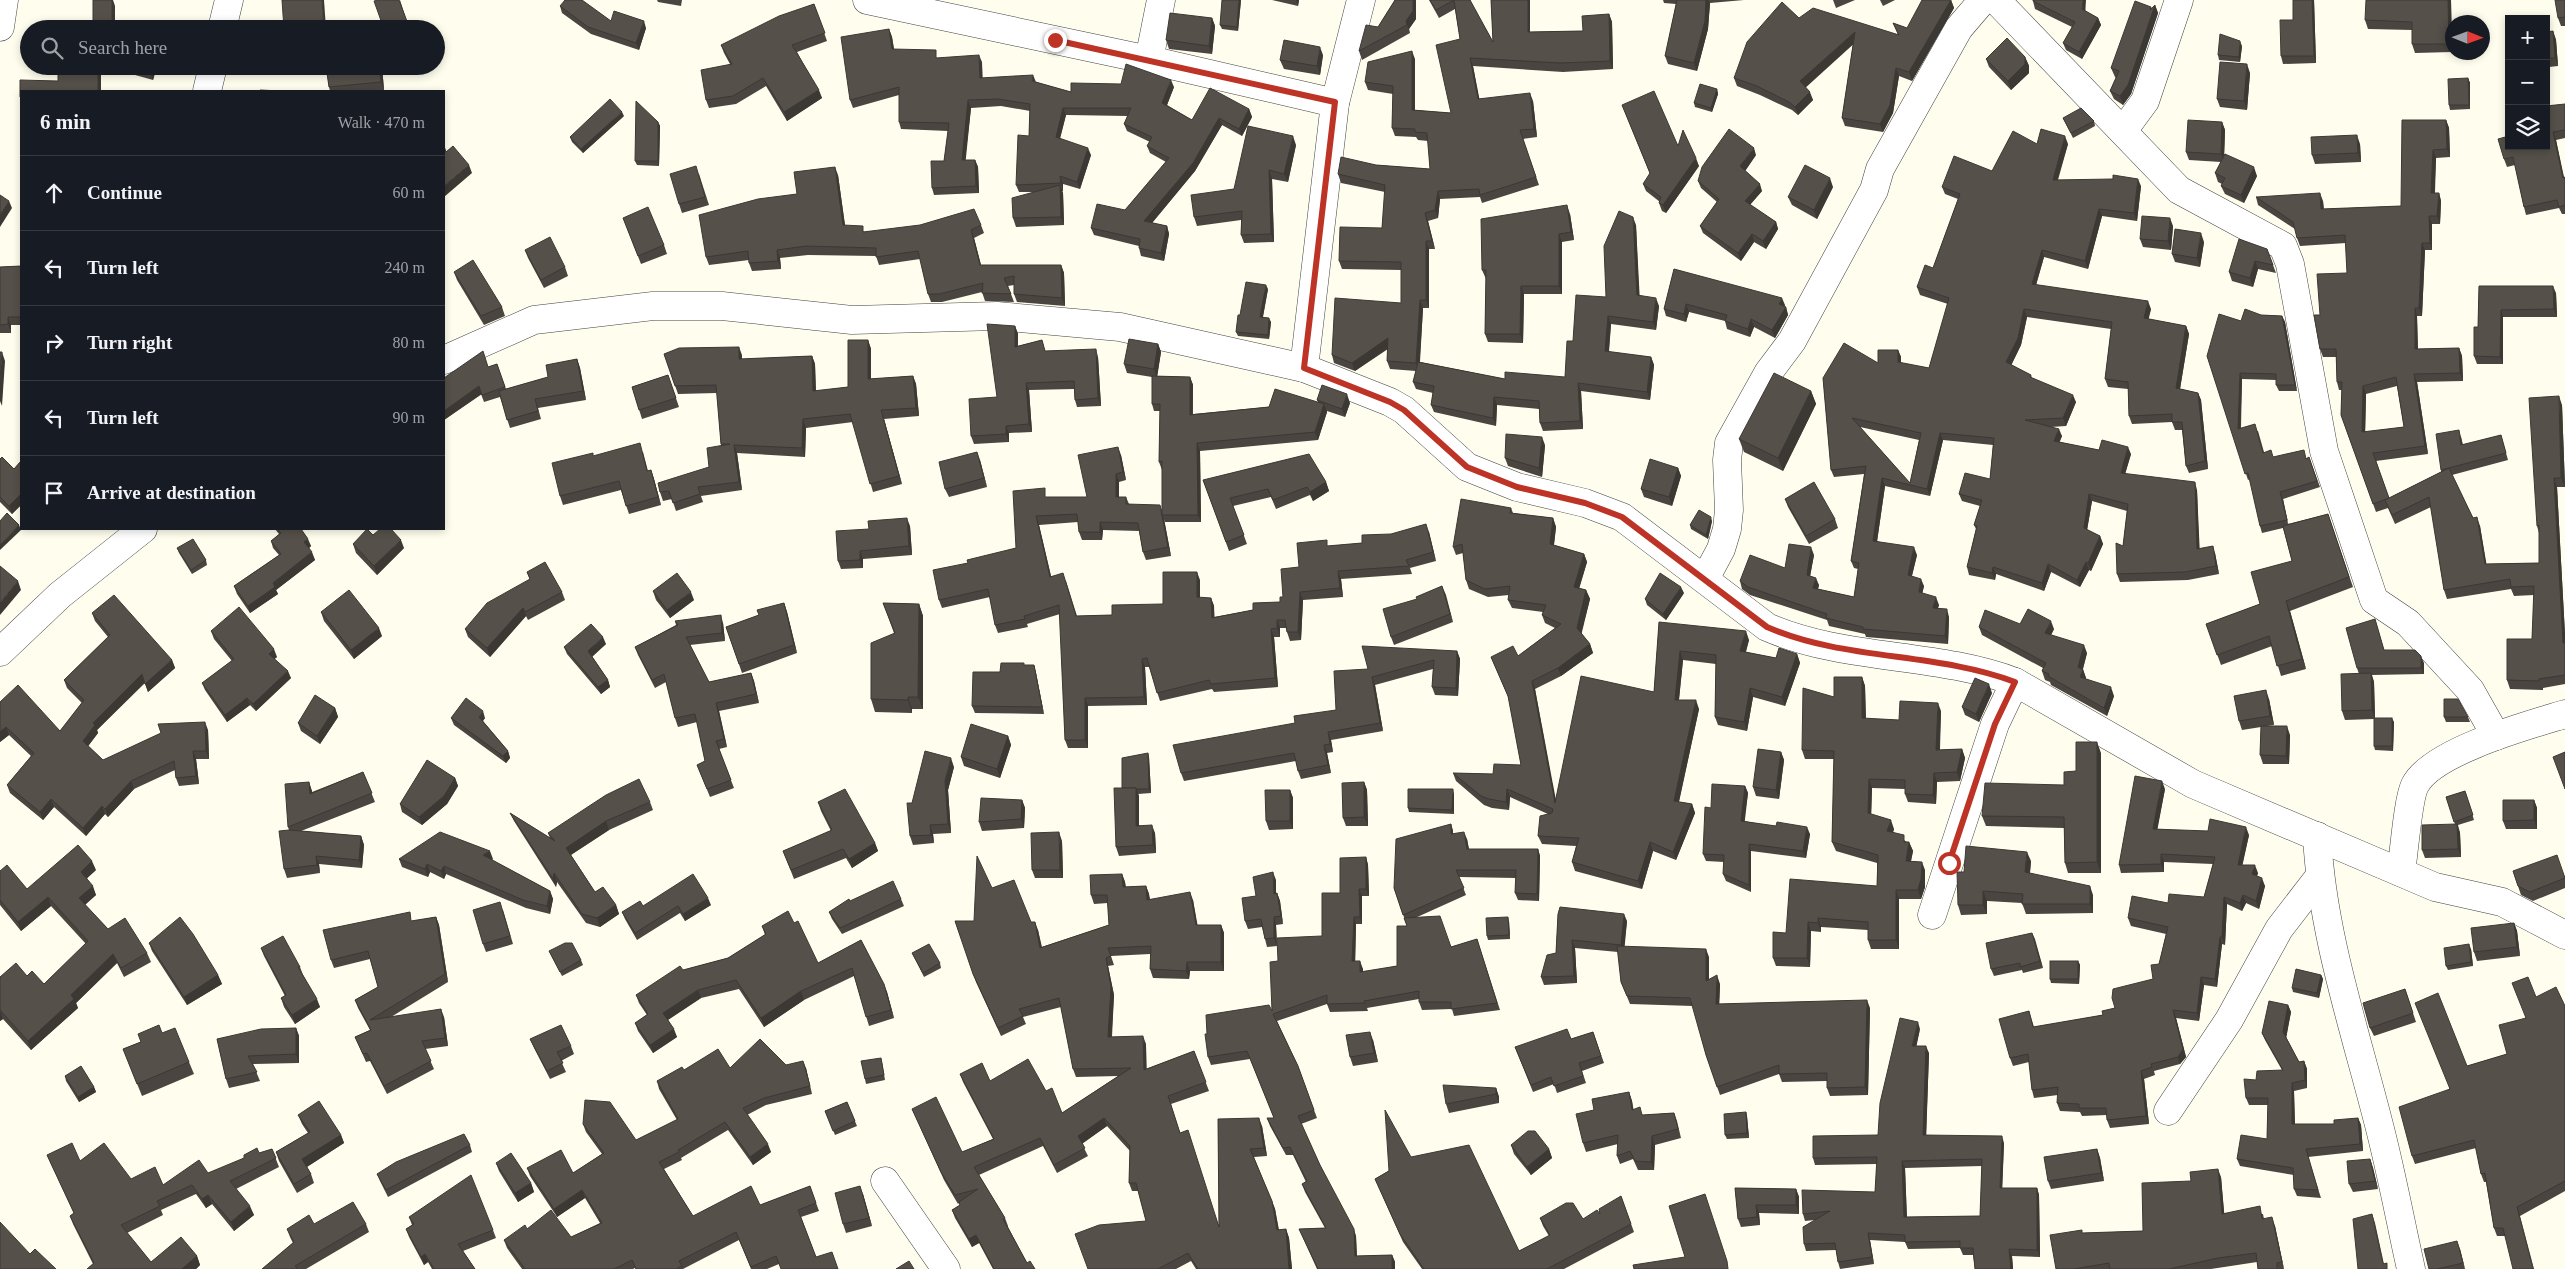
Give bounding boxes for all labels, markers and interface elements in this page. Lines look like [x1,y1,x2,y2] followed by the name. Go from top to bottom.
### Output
[2445,15,2490,60] north arrow
[2505,15,2550,150] map controls
[2505,15,2550,60] button: +
[20,20,445,75] search box
[1044,29,1067,52] route end
[38,34,66,62] icon: search
[78,37,167,58] text: Search here
[2505,60,2550,105] button: −
[2505,105,2550,150] button: layers
[40,110,91,134] text: 6 min
[338,114,425,131] text: Walk · 470 m
[40,179,68,207] icon: ahead
[87,182,162,203] text: Continue
[393,184,425,201] text: 60 m
[40,254,68,282] icon: left
[87,257,159,278] text: Turn left
[385,259,425,276] text: 240 m
[40,329,68,357] icon: right
[87,332,172,353] text: Turn right
[393,334,425,351] text: 80 m
[40,404,68,432] icon: left
[87,407,159,428] text: Turn left
[393,409,425,426] text: 90 m
[40,479,68,507] icon: arrive
[87,482,256,503] text: Arrive at destination
[1938,852,1961,875] route start

